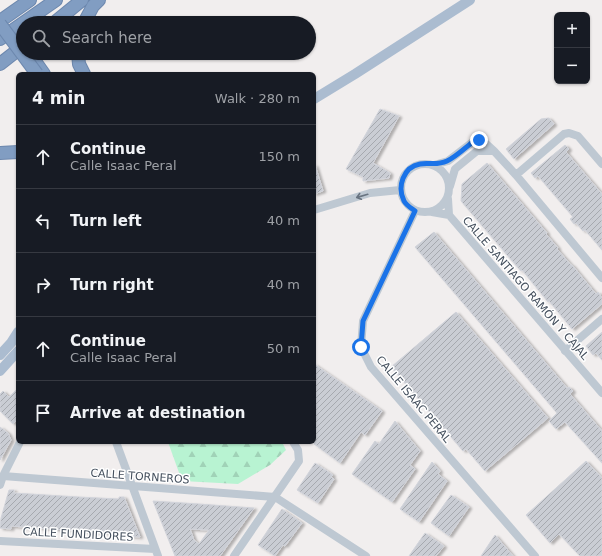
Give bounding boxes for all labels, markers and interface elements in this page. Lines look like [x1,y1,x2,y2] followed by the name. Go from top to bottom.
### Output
[554,12,590,84] map controls
[554,12,590,48] button: +
[16,16,316,60] search box
[30,27,52,49] icon: search
[62,29,152,47] text: Search here
[554,48,590,84] button: −
[32,88,85,108] text: 4 min
[215,91,300,106] text: Walk · 280 m
[470,131,488,149] route end
[70,140,146,158] text: Continue
[32,146,54,168] icon: ahead
[258,149,300,164] text: 150 m
[70,158,177,173] text: Calle Isaac Peral
[356,193,369,200] one-way arrow
[32,210,54,232] icon: left
[70,212,142,230] text: Turn left
[267,213,300,228] text: 40 m
[460,214,592,363] street label: CALLE SANTIAGO RAMÓN Y CAJAL
[32,274,54,296] icon: right
[70,276,154,294] text: Turn right
[267,277,300,292] text: 40 m
[70,332,146,350] text: Continue
[32,338,54,360] icon: ahead
[352,338,370,356] route start
[267,341,300,356] text: 50 m
[70,350,177,365] text: Calle Isaac Peral
[374,353,454,446] street label: CALLE ISAAC PERAL
[32,402,54,424] icon: arrive
[70,404,245,422] text: Arrive at destination
[90,467,190,486] street label: CALLE TORNEROS
[22,525,134,544] street label: CALLE FUNDIDORES

